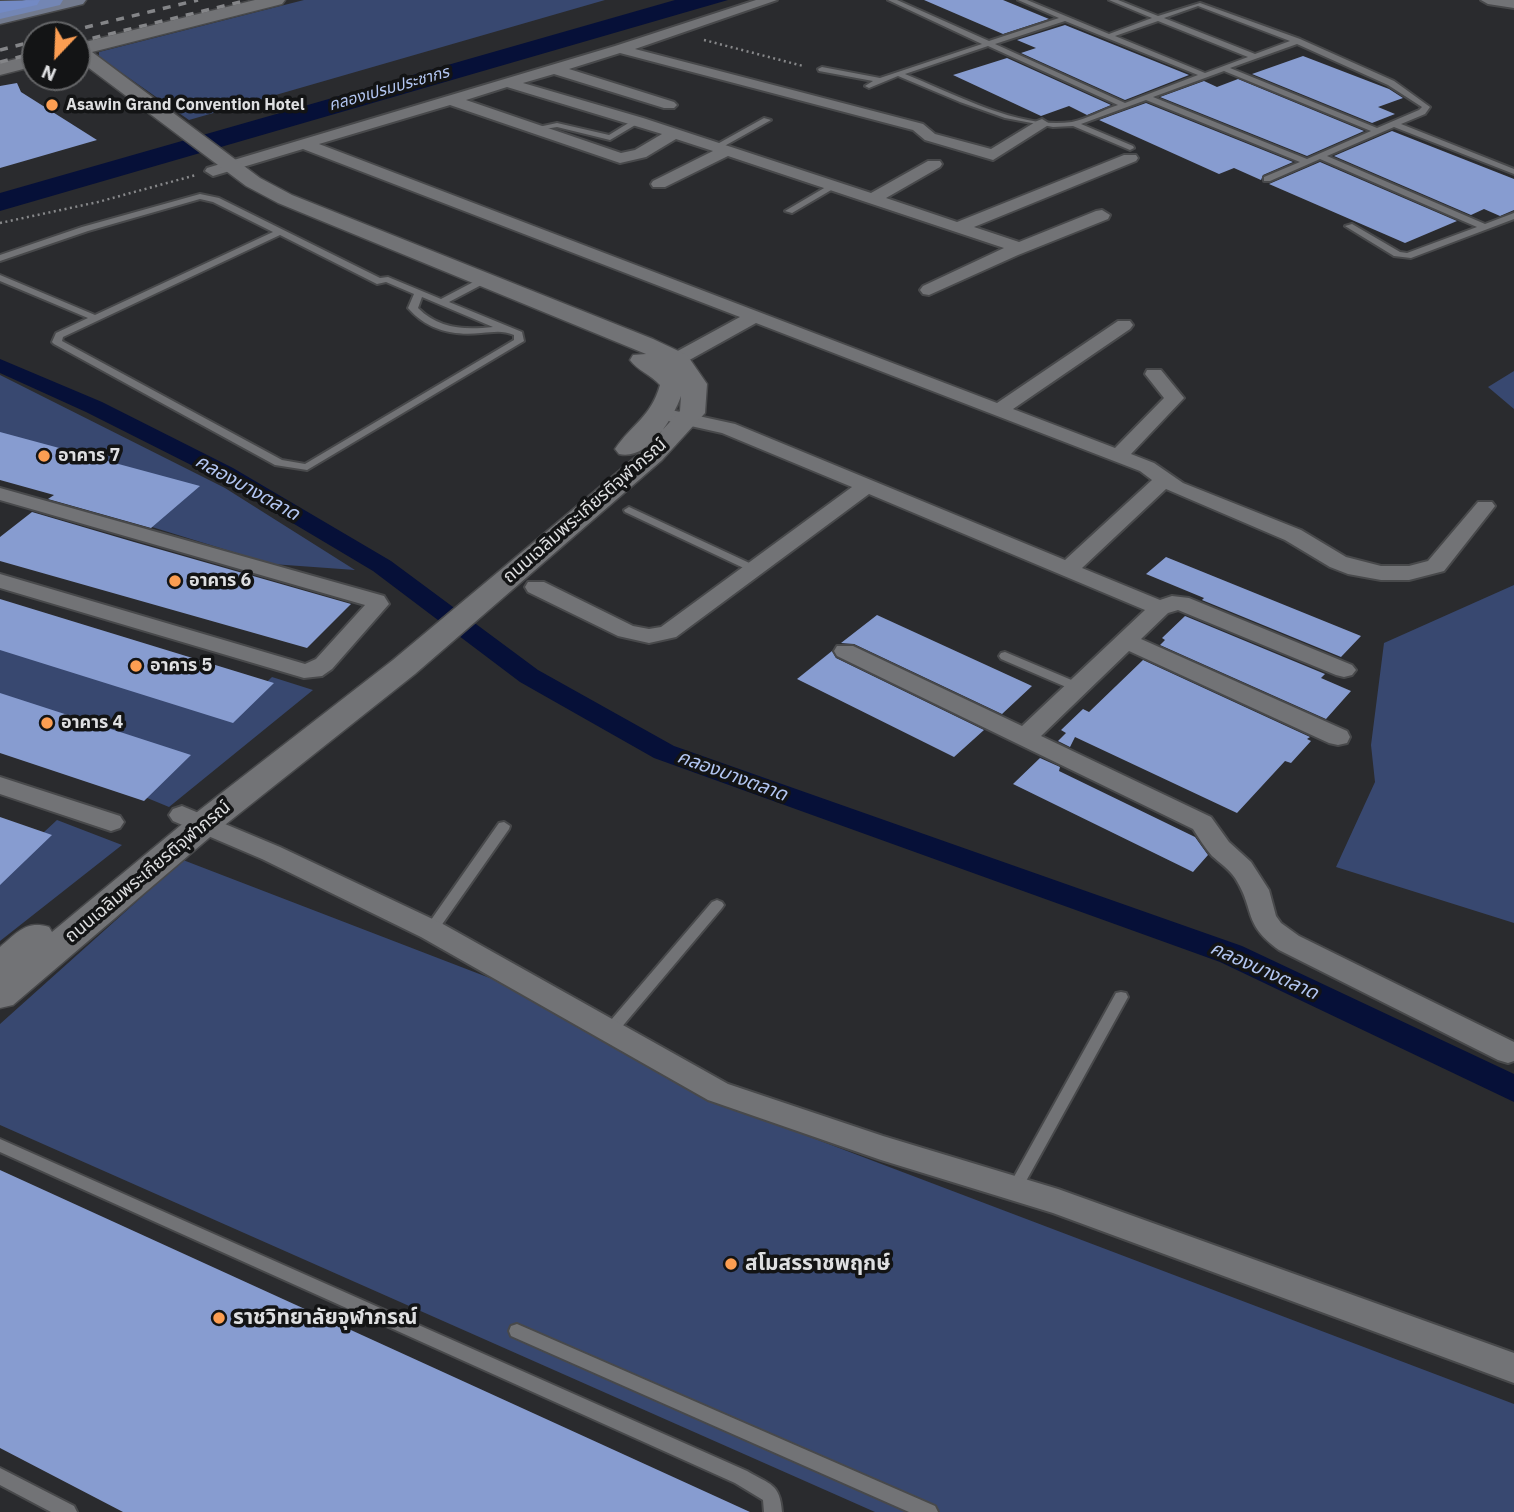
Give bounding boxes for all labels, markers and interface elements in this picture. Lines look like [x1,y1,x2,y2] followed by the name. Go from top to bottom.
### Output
[21,21,91,91] north arrow
[38,60,60,87] text: N
[327,63,451,115] water label: คลองเปรมประชากร
[66,95,305,115] place label: Asawin Grand Convention Hotel
[44,97,60,113] marker: Asawin Grand Convention Hotel
[499,434,671,588] street label: ถนนเฉลิมพระเกียรติจุฬาภรณ์
[58,445,120,467] place label: อาคาร 7
[36,448,52,464] marker: อาคาร 7
[191,450,303,526] water label: คลองบางตลาด
[189,570,251,592] place label: อาคาร 6
[167,573,183,589] marker: อาคาร 6
[150,655,212,677] place label: อาคาร 5
[128,658,144,674] marker: อาคาร 5
[61,712,123,734] place label: อาคาร 4
[39,715,55,731] marker: อาคาร 4
[674,746,790,806] water label: คลองบางตลาด
[61,796,235,948] street label: ถนนเฉลิมพระเกียรติจุฬาภรณ์
[1207,937,1321,1005] water label: คลองบางตลาด
[745,1251,890,1277] place label: สโมสรราชพฤกษ์
[723,1256,739,1272] marker: สโมสรราชพฤกษ์
[233,1305,417,1331] place label: ราชวิทยาลัยจุฬาภรณ์
[211,1310,227,1326] marker: ราชวิทยาลัยจุฬาภรณ์

